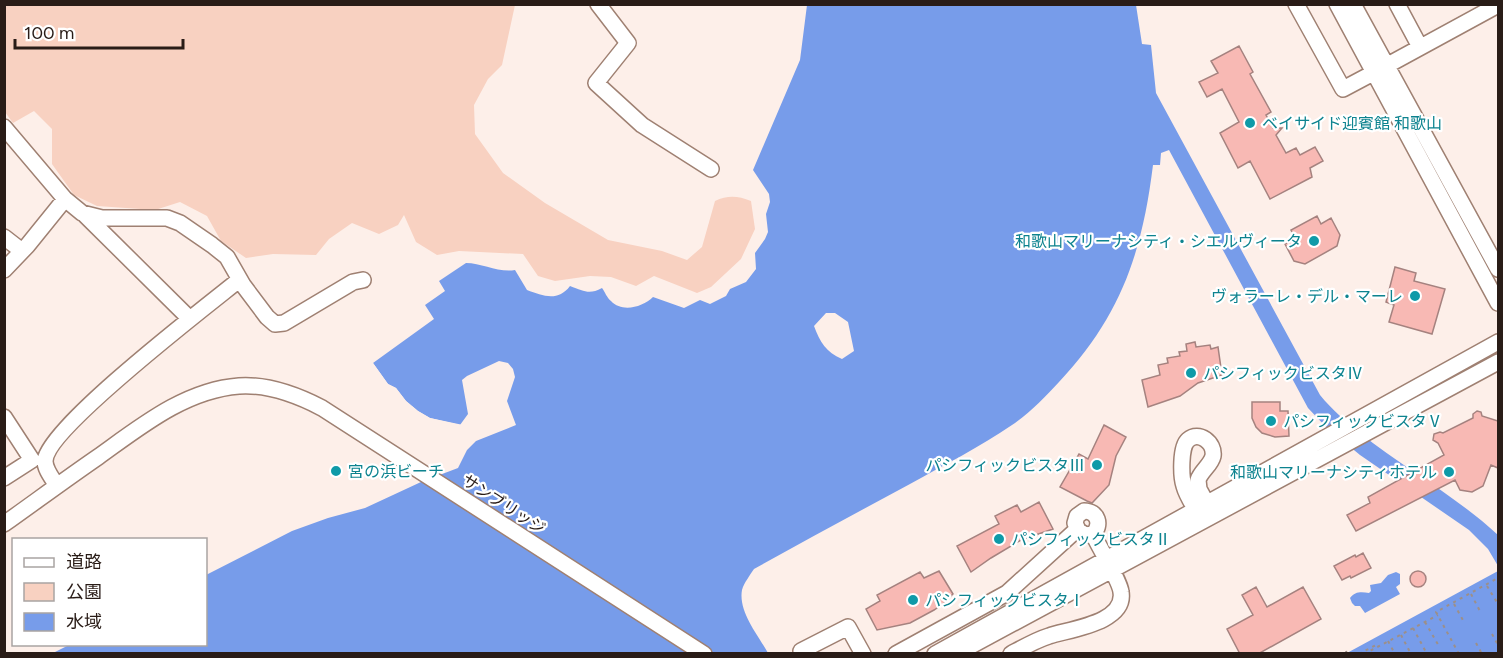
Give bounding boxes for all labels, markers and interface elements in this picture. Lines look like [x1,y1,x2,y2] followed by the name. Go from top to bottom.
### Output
[15,12,183,50] scale bar
[24,22,74,44] text: 100 m
[1262,114,1442,133] place label: ベイサイド迎賓館 和歌山
[1243,116,1257,130] marker: ベイサイド迎賓館 和歌山
[1015,232,1302,251] place label: 和歌山マリーナシティ・シエルヴィータ
[1307,234,1321,248] marker: 和歌山マリーナシティ・シエルヴィータ
[1211,287,1403,306] place label: ヴォラーレ・デル・マーレ
[1408,289,1422,303] marker: ヴォラーレ・デル・マーレ
[1203,364,1363,383] place label: パシフィックビスタⅣ
[1184,366,1198,380] marker: パシフィックビスタⅣ
[1283,412,1443,431] place label: パシフィックビスタⅤ
[1264,414,1278,428] marker: パシフィックビスタⅤ
[925,456,1085,475] place label: パシフィックビスタⅢ
[1090,458,1104,472] marker: パシフィックビスタⅢ
[348,462,444,481] place label: 宮の浜ビーチ
[1230,463,1437,482] place label: 和歌山マリーナシティホテル
[329,464,343,478] marker: 宮の浜ビーチ
[1442,465,1456,479] marker: 和歌山マリーナシティホテル
[458,470,549,538] street label: サンブリッジ
[1011,530,1171,549] place label: パシフィックビスタⅡ
[992,532,1006,546] marker: パシフィックビスタⅡ
[12,538,207,646] legend
[66,551,102,573] text: 道路
[66,581,102,603] text: 公園
[925,591,1085,610] place label: パシフィックビスタⅠ
[906,593,920,607] marker: パシフィックビスタⅠ
[66,611,102,633] text: 水域

